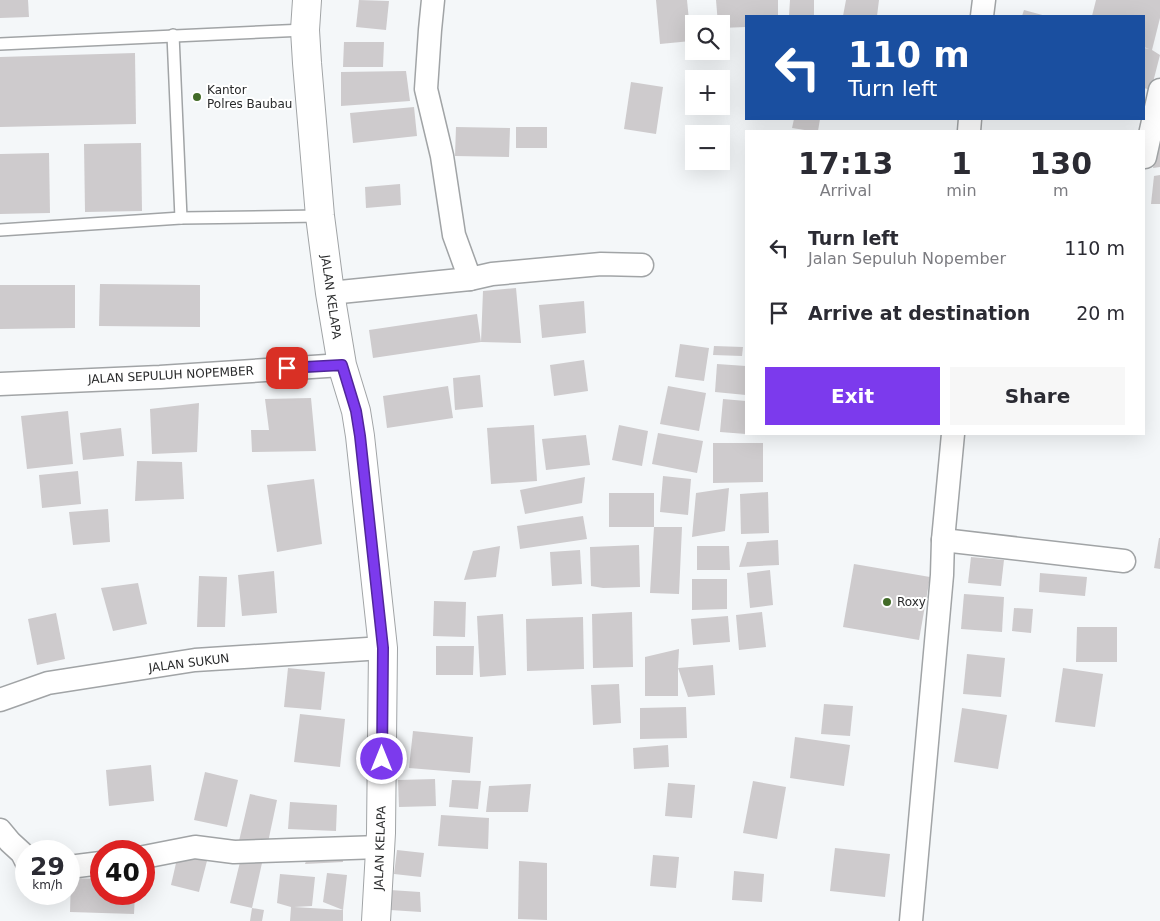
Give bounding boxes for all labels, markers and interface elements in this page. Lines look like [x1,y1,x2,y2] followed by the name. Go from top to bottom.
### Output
[685,15,730,170] map controls
[685,15,730,60] button: search
[765,35,830,100] icon: left
[848,35,970,75] text: 110 m
[685,70,730,115] button: +
[848,76,937,101] text: Turn left
[207,83,292,111] place label: Kantor Polres Baubau
[191,91,203,103] marker: Kantor Polres Baubau
[685,125,730,170] button: −
[798,146,893,181] text: 17:13
[951,146,972,181] text: 1
[1029,146,1092,181] text: 130
[820,181,872,200] text: Arrival
[946,181,977,200] text: min
[1053,181,1069,200] text: m
[808,227,899,249] text: Turn left
[765,234,793,262] icon: left
[1064,237,1125,259] text: 110 m
[808,249,1006,268] text: Jalan Sepuluh Nopember
[318,253,344,341] street label: JALAN KELAPA
[765,299,793,327] icon: arrive
[808,302,1030,324] text: Arrive at destination
[1076,302,1125,324] text: 20 m
[266,347,308,389] pin
[273,354,301,382] icon: arrive
[87,364,254,386] street label: JALAN SEPULUH NOPEMBER
[765,367,940,425] button: Exit
[950,367,1125,425] button: Share
[897,595,926,609] place label: Roxy
[881,596,893,608] marker: Roxy
[147,651,230,675] street label: JALAN SUKUN
[355,732,407,784] position arrow
[371,805,389,892] street label: JALAN KELAPA
[90,840,155,905] speed limit sign: 40
[30,852,65,881] text: 29
[32,878,63,892] text: km/h

